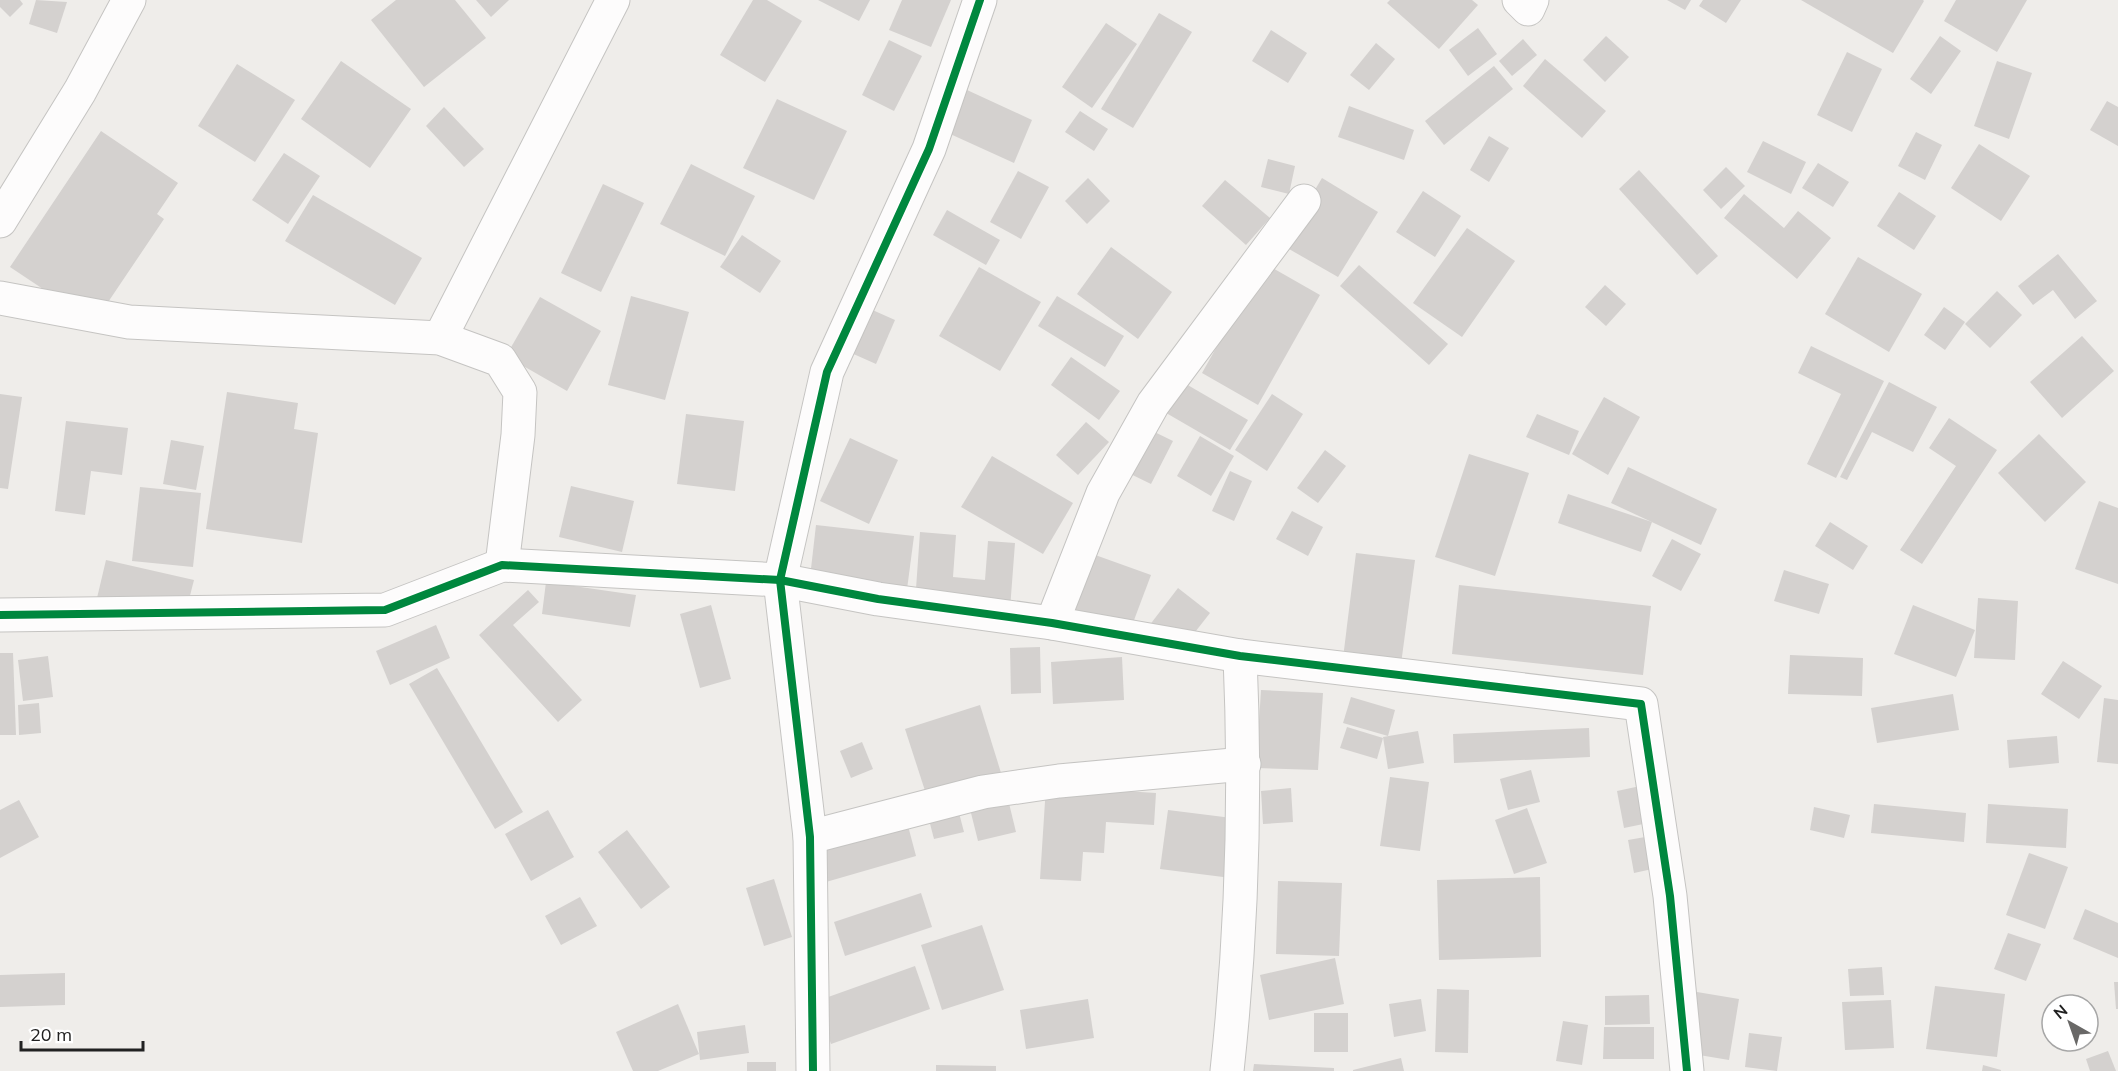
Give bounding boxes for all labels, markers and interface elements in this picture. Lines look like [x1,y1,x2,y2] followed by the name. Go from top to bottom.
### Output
[2040,993,2100,1053] north arrow
[2049,1000,2071,1023] text: N
[21,1014,142,1052] scale bar
[30,1023,72,1046] text: 20 m

